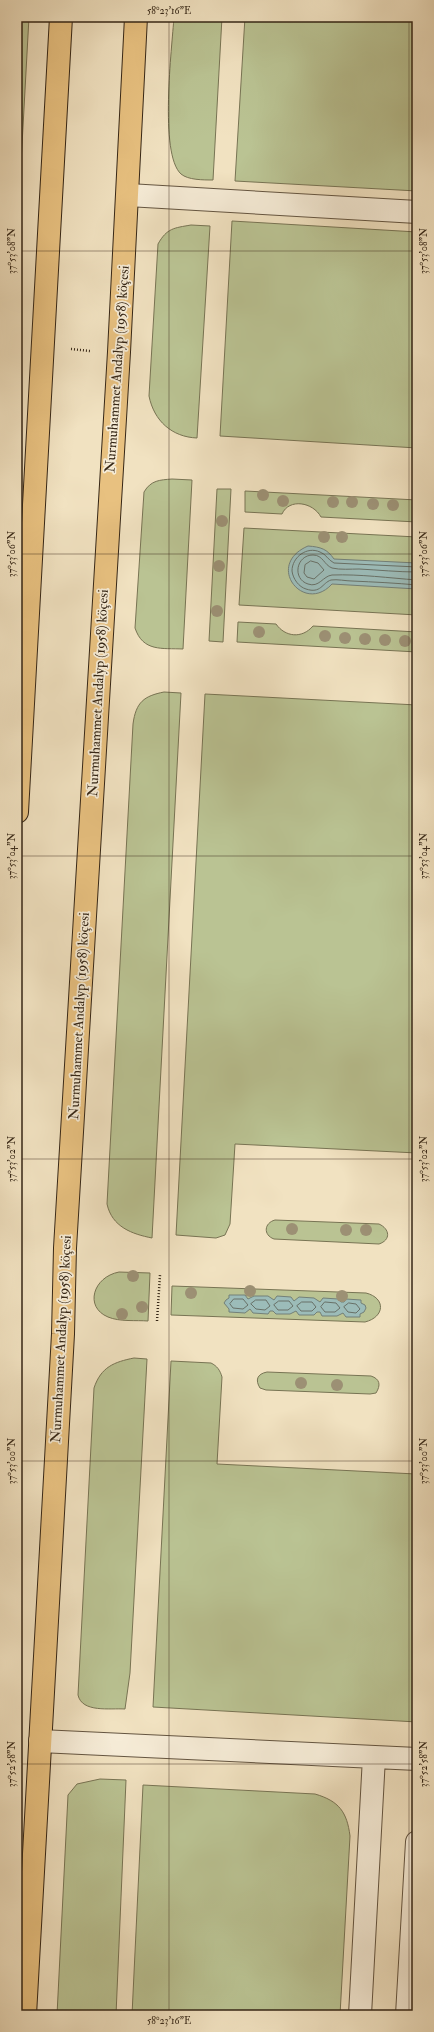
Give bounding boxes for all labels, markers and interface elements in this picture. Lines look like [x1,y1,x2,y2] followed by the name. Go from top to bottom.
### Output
[147,5,191,17] text: 58°23'16"E
[6,228,18,274] text: 37°53'08"N
[418,228,430,274] text: 37°53'08"N
[101,264,134,473] street label: Nurmuhammet Andalyp (1958) köçesi
[6,531,18,577] text: 37°53'06"N
[418,531,430,577] text: 37°53'06"N
[84,589,113,797] street label: Nurmuhammet Andalyp (1958) köçesi
[6,833,18,879] text: 37°53'04"N
[418,833,430,879] text: 37°53'04"N
[65,912,94,1120] street label: Nurmuhammet Andalyp (1958) köçesi
[6,1136,18,1182] text: 37°53'02"N
[418,1136,430,1182] text: 37°53'02"N
[47,1235,76,1443] street label: Nurmuhammet Andalyp (1958) köçesi
[6,1438,18,1484] text: 37°53'00"N
[418,1438,430,1484] text: 37°53'00"N
[6,1741,18,1787] text: 37°52'58"N
[418,1741,430,1787] text: 37°52'58"N
[147,2015,191,2027] text: 58°23'16"E

